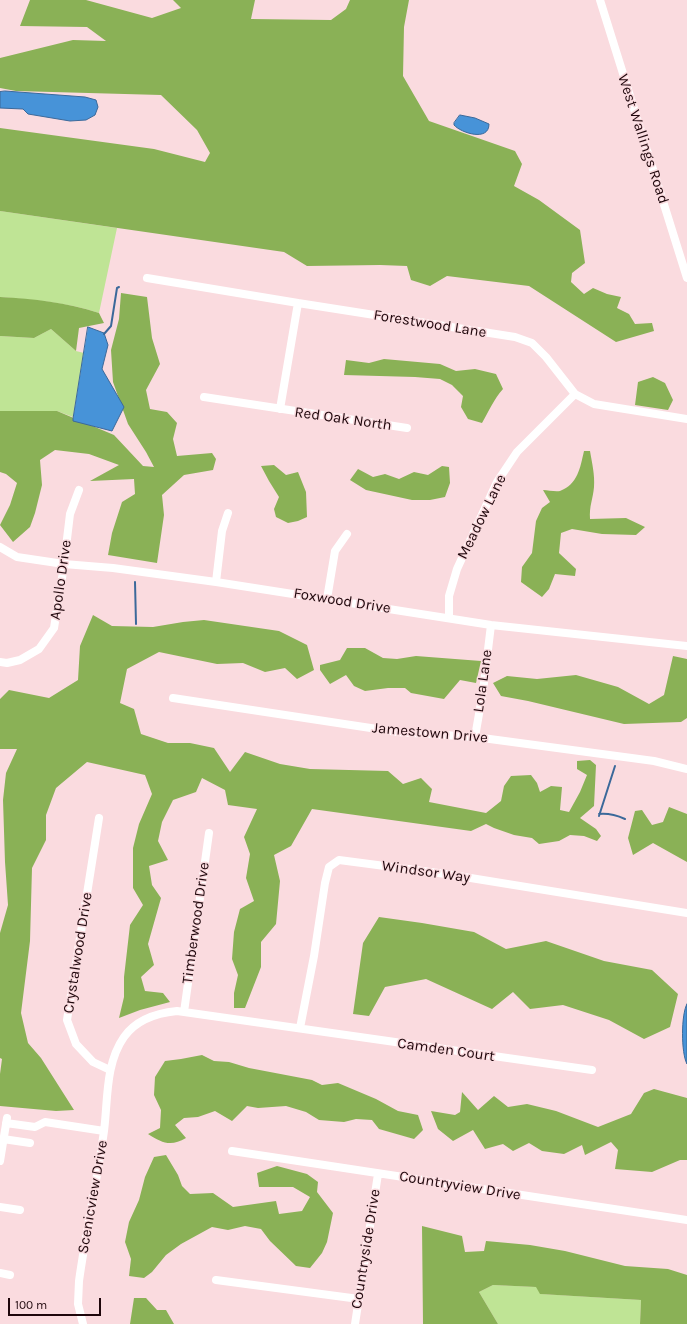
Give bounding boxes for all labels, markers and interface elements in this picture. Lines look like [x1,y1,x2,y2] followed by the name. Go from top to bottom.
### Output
[614,72,672,206] street label: West Wallings Road
[372,306,488,342] street label: Forestwood Lane
[293,403,393,435] street label: Red Oak North
[454,472,510,562] street label: Meadow Lane
[46,539,76,621] street label: Apollo Drive
[292,584,392,618] street label: Foxwood Drive
[470,648,496,714] street label: Lola Lane
[371,719,489,747] street label: Jamestown Drive
[381,857,471,887] street label: Windsor Way
[179,861,213,985] street label: Timberwood Drive
[60,891,96,1015] street label: Crystalwood Drive
[396,1034,496,1066] street label: Camden Court
[74,1139,112,1255] street label: Scenicview Drive
[398,1168,522,1204] street label: Countryview Drive
[348,1188,384,1310] street label: Countryside Drive
[10,1290,103,1316] scale bar
[15,1298,47,1312] text: 100 m

